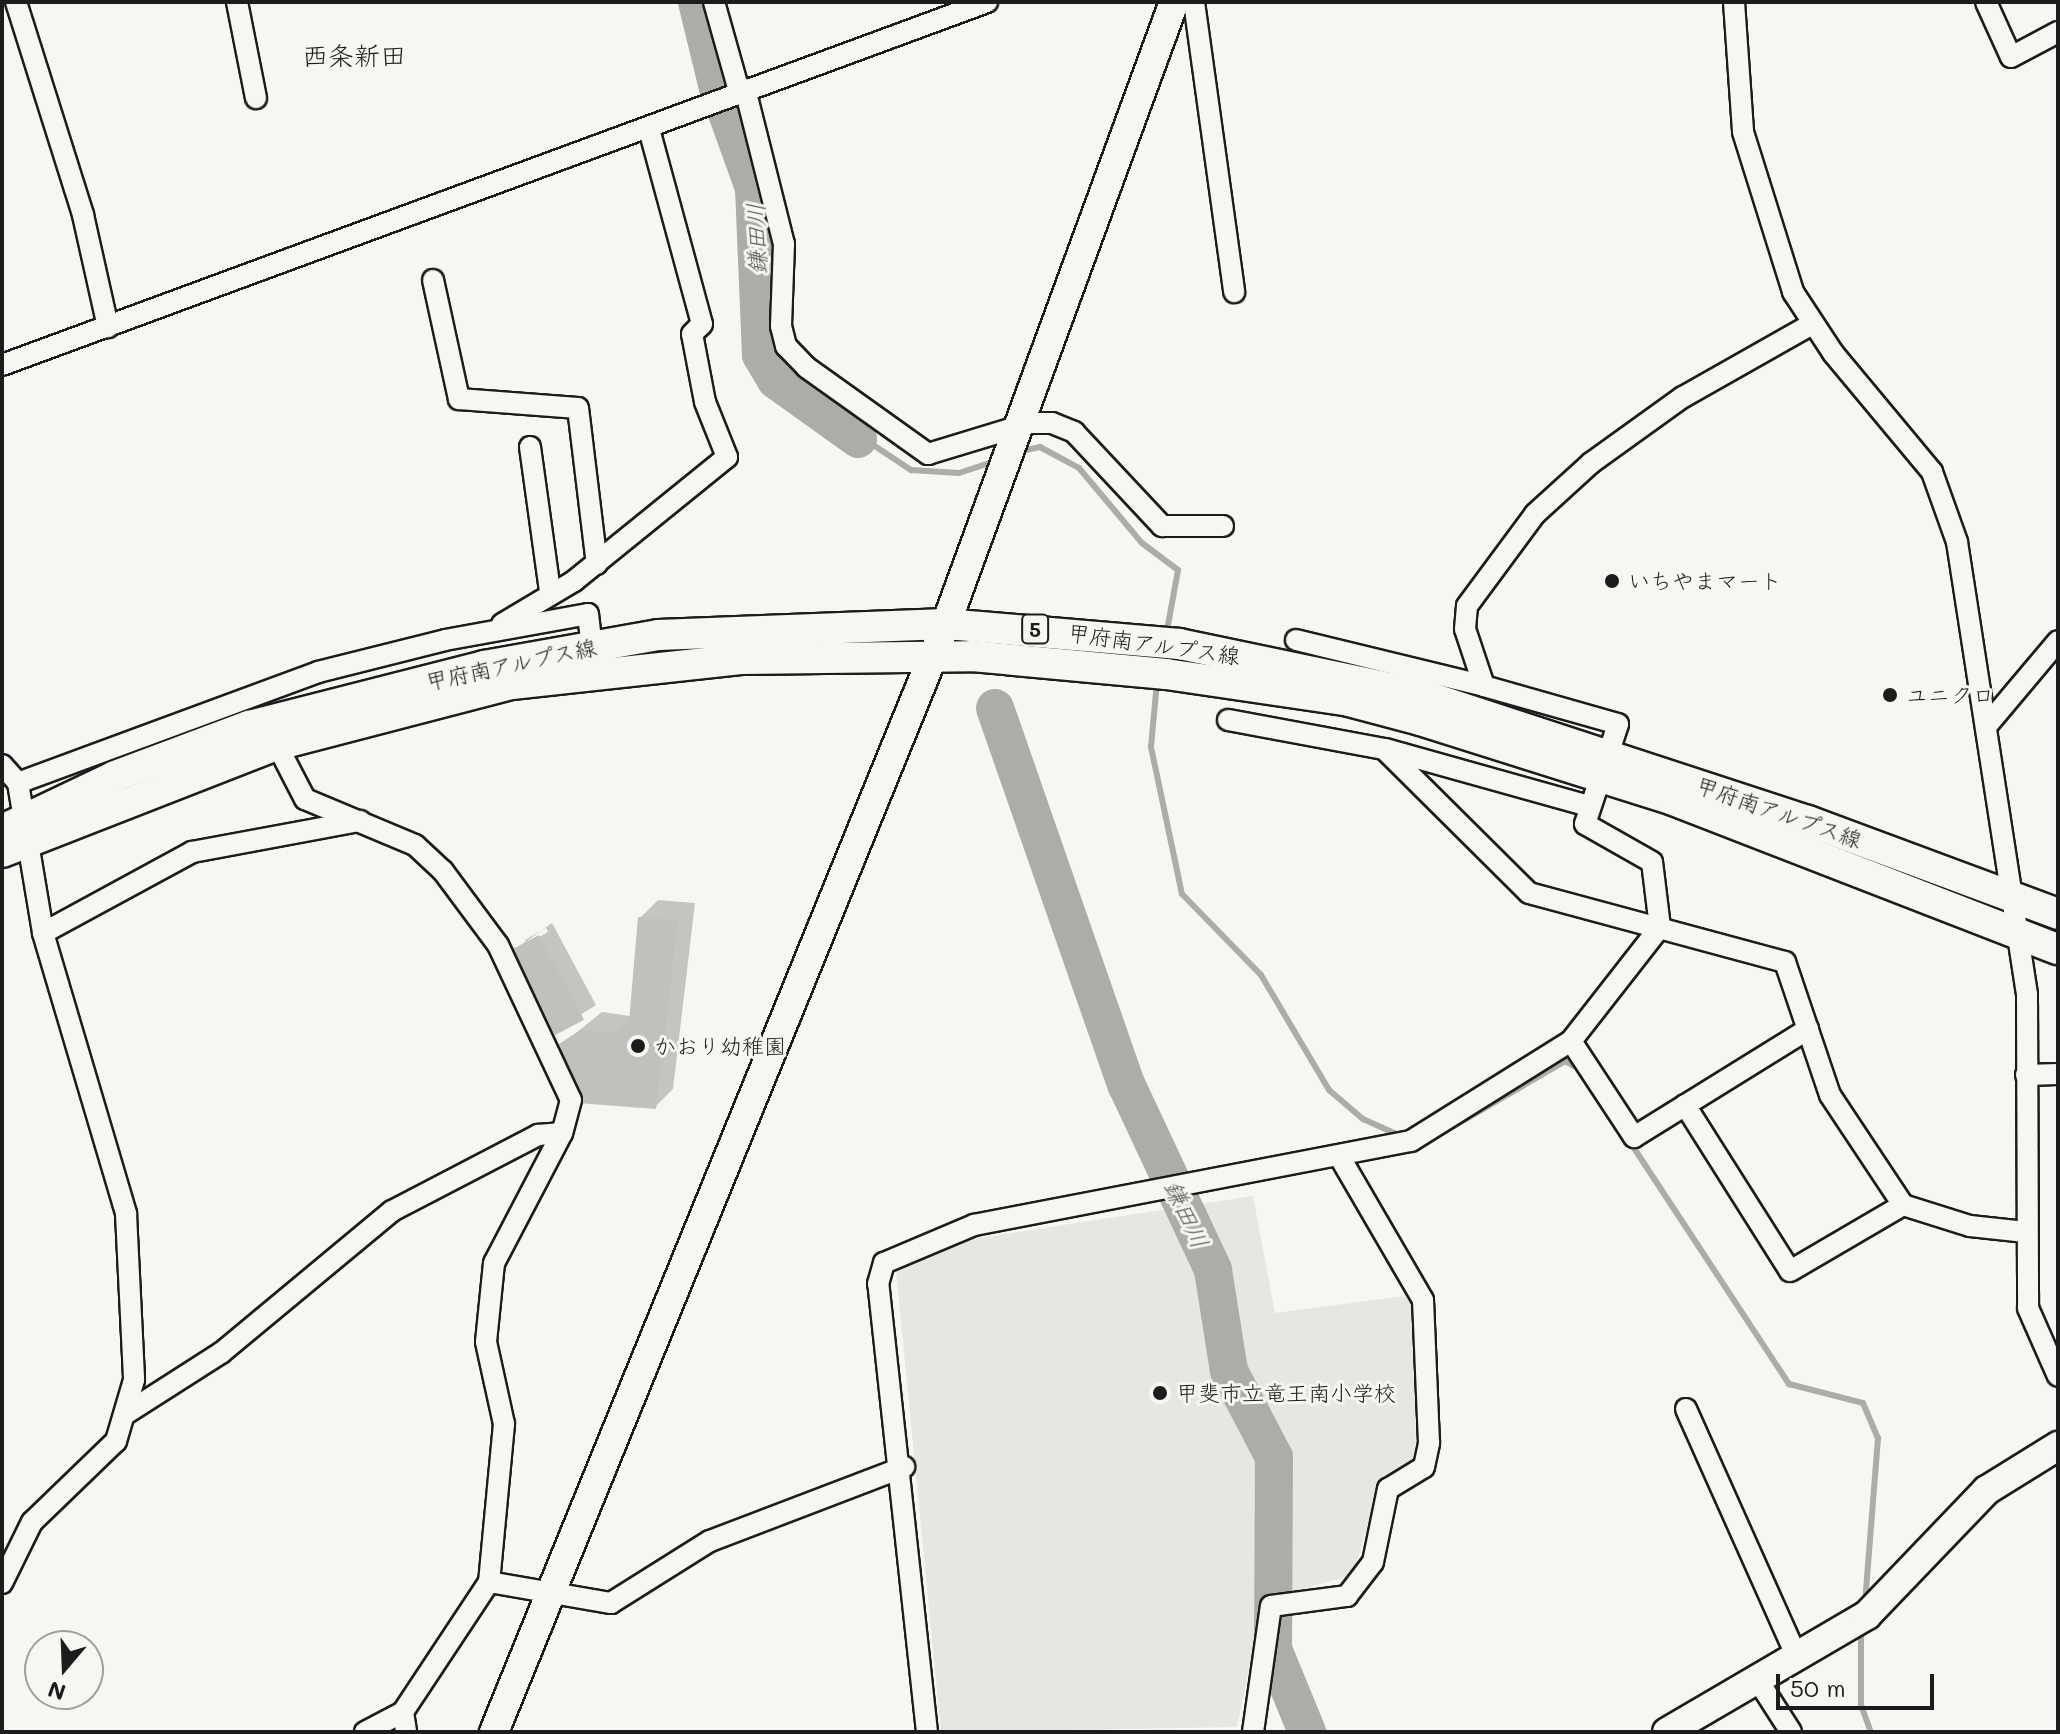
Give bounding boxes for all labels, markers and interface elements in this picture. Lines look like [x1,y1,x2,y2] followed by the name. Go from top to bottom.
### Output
[302,40,406,72] district label: 西条新田
[740,203,772,275] water label: 鎌田川
[1628,568,1782,594] place label: いちやまマート
[1603,572,1621,590] marker: いちやまマート
[1021,613,1049,645] road number: 5
[1065,619,1243,669] street label: 甲府南アルプス線
[422,633,600,695] street label: 甲府南アルプス線
[1906,682,1994,708] place label: ユニクロ
[1881,686,1899,704] marker: ユニクロ
[1691,771,1867,853] street label: 甲府南アルプス線
[654,1033,786,1059] place label: かおり幼稚園
[629,1037,647,1055] marker: かおり幼稚園
[1159,1175,1215,1253] water label: 鎌田川
[1176,1380,1396,1406] place label: 甲斐市立竜王南小学校
[1151,1384,1169,1402] marker: 甲斐市立竜王南小学校
[24,1630,104,1710] north arrow
[1780,1658,1938,1708] scale bar
[1790,1672,1846,1703] text: 50 m
[44,1675,69,1708] text: N

